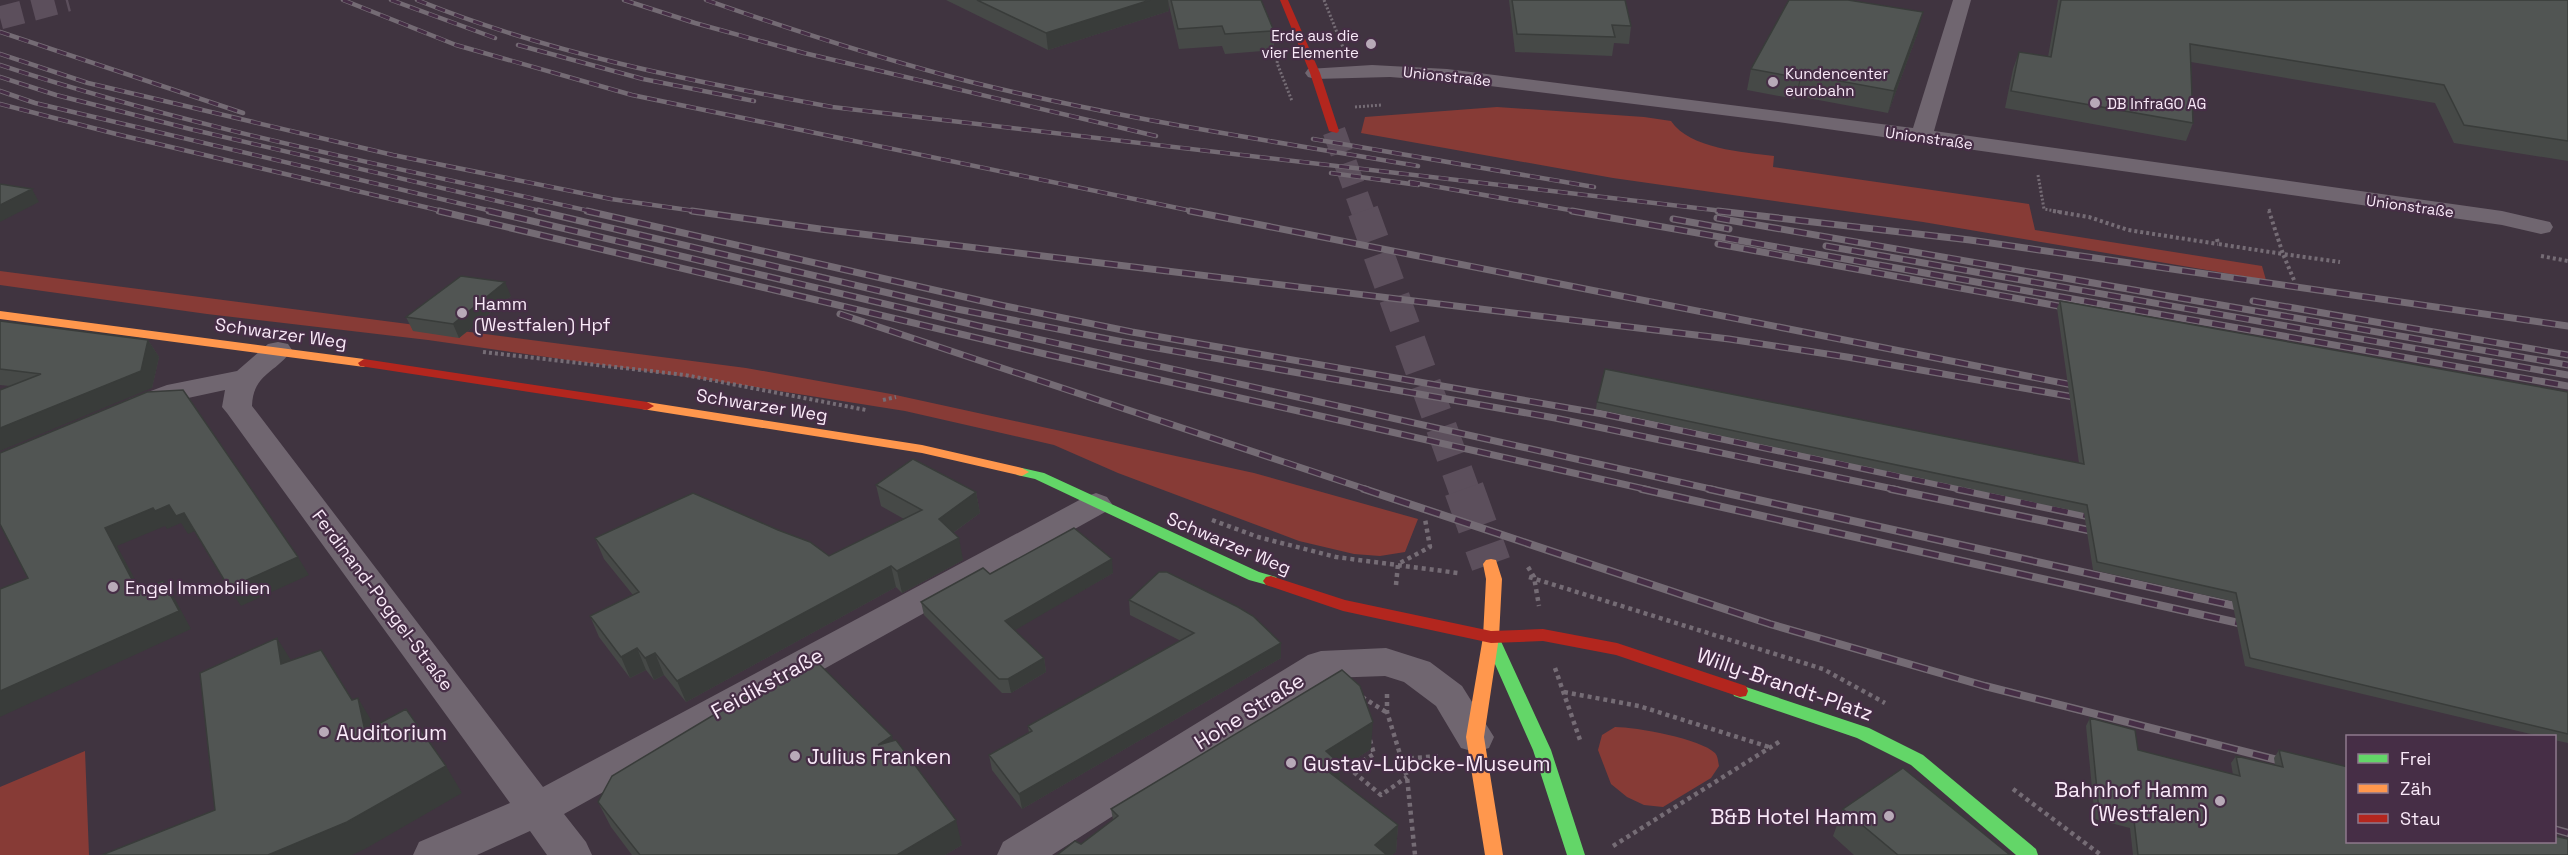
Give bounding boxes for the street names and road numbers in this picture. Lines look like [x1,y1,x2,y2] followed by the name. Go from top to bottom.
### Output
[1402,62,1492,90] street label: Unionstraße
[1884,122,1974,154] street label: Unionstraße
[2365,190,2455,222] street label: Unionstraße
[214,312,348,354] street label: Schwarzer Weg
[695,383,829,427] street label: Schwarzer Weg
[307,505,459,695] street label: Ferdinand-Poggel-Straße
[1163,506,1295,580] street label: Schwarzer Weg
[706,641,828,725] street label: Feidikstraße
[1693,641,1877,727] street label: Willy-Brandt-Platz
[1189,666,1309,756] street label: Hohe Straße

